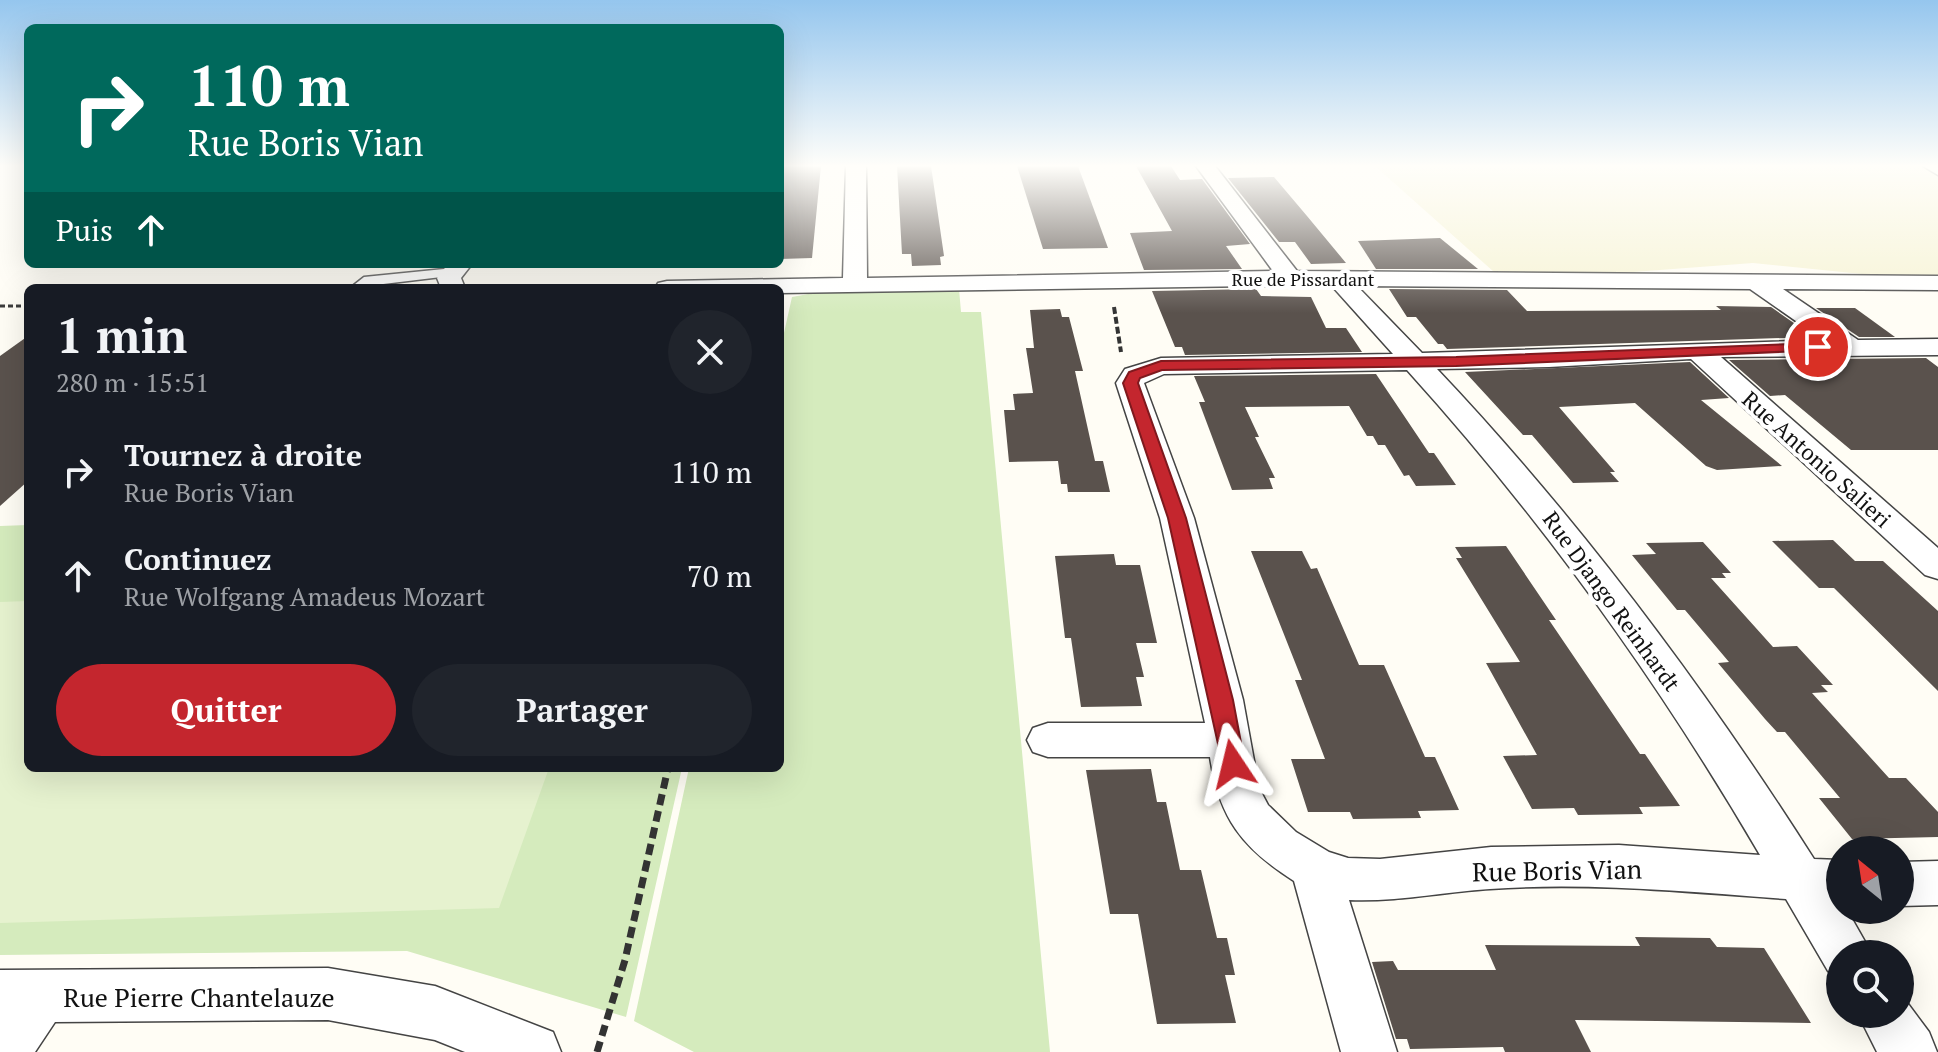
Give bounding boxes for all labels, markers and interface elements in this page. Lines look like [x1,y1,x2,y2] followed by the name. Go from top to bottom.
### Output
[188,48,350,122] text: 110 m
[56,56,160,160] icon: right
[188,119,423,166] text: Rue Boris Vian
[129,208,173,252] icon: ahead
[56,210,113,250] text: Puis
[1232,267,1375,291] street label: Rue de Pissardant
[56,303,187,367] text: 1 min
[668,310,752,394] button: close
[1784,313,1852,381] pin
[1796,325,1840,369] icon: arrive
[56,365,209,399] text: 280 m · 15:51
[1736,384,1898,534] street label: Rue Antonio Salieri
[124,435,362,475] text: Tournez à droite
[56,450,100,494] icon: right
[671,452,752,492] text: 110 m
[124,475,294,509] text: Rue Boris Vian
[1537,505,1687,697] street label: Rue Django Reinhardt
[124,539,271,579] text: Continuez
[56,554,100,598] icon: ahead
[687,556,752,596] text: 70 m
[124,579,485,613] text: Rue Wolfgang Amadeus Mozart
[56,664,396,756] button: Quitter
[412,664,752,756] button: Partager
[1191,722,1275,806] position arrow
[1826,836,1914,924] north arrow
[1826,836,1914,1028] map controls
[1472,852,1642,888] street label: Rue Boris Vian
[1826,940,1914,1028] button: search
[63,980,335,1014] street label: Rue Pierre Chantelauze

